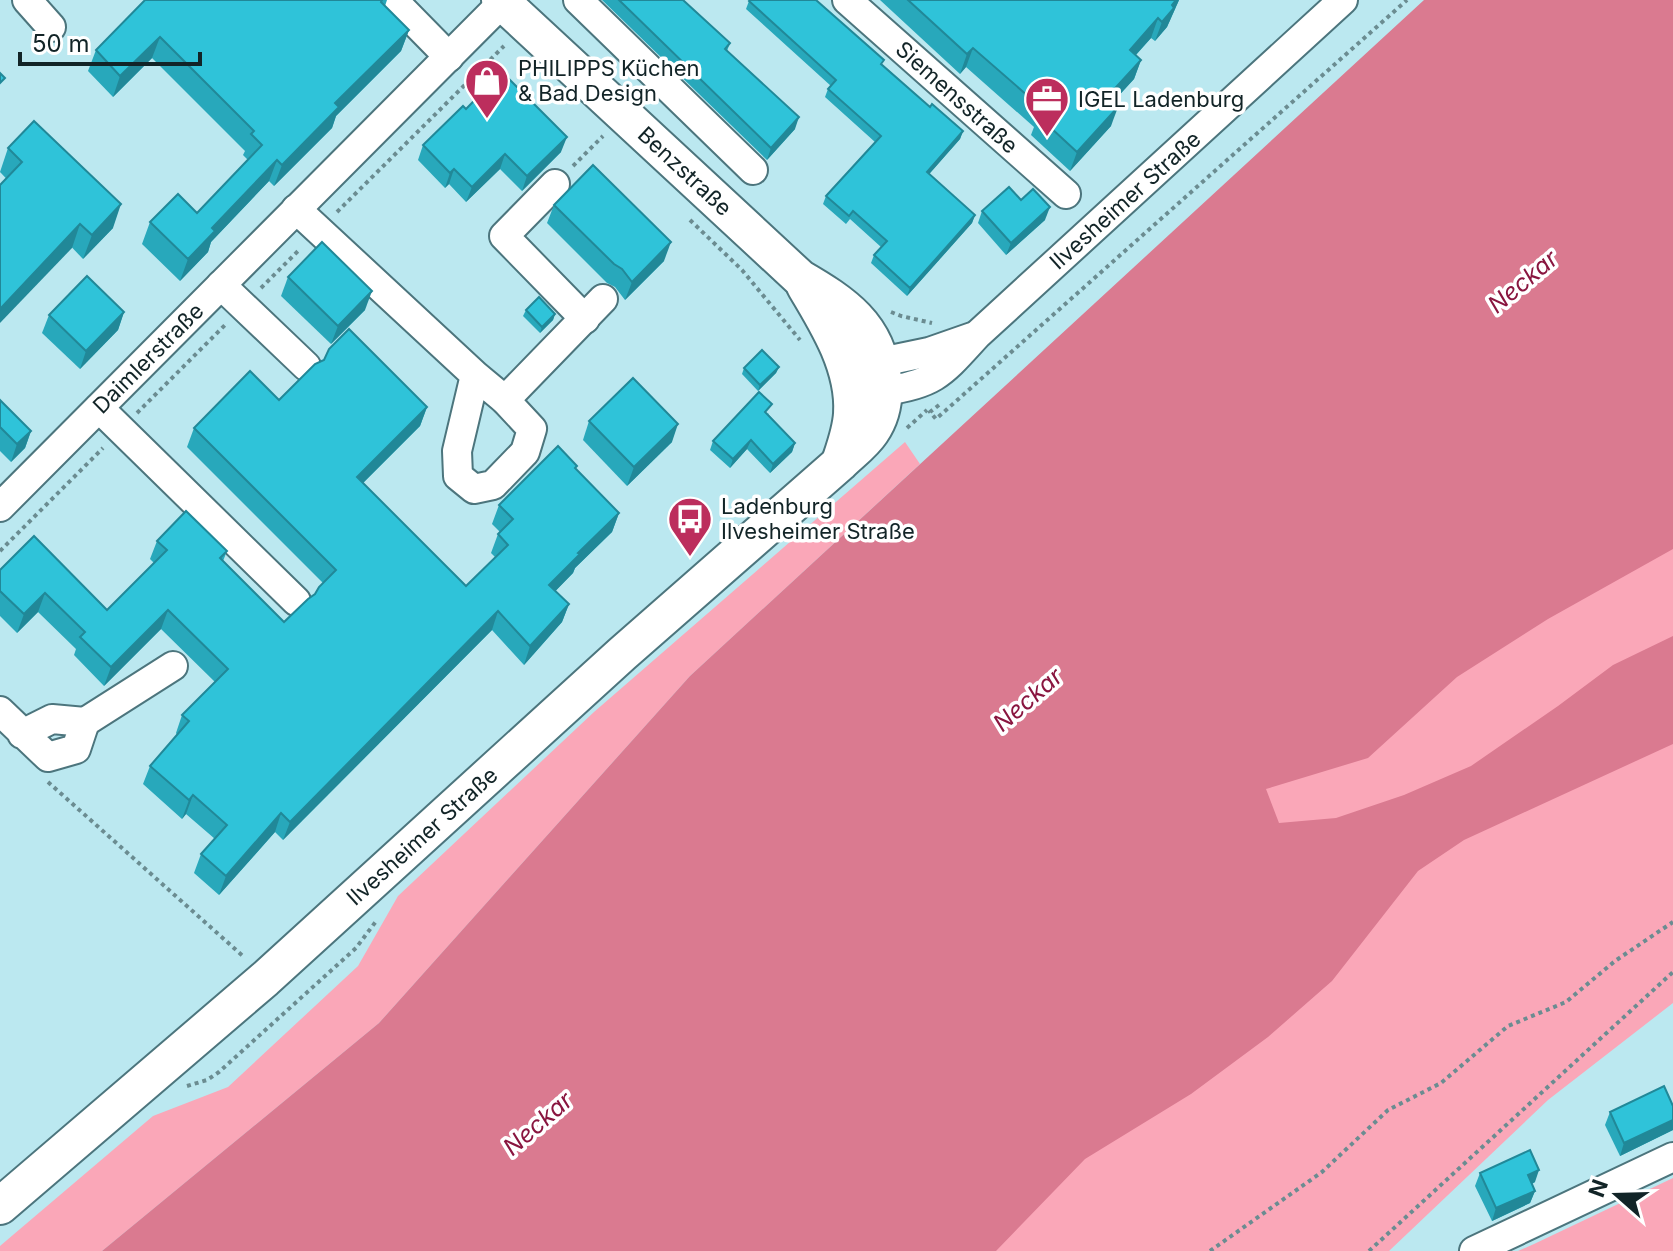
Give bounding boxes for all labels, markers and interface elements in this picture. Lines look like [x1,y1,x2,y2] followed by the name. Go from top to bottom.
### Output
[20,16,200,66] scale bar
[32,29,90,58] text: 50 m
[891,36,1023,158] street label: Siemensstraße
[518,55,700,106] place label: PHILIPPS Küchen & Bad Design
[463,57,511,120] shop icon: PHILIPPS Küchen & Bad Design
[1023,75,1071,138] office icon: IGEL Ladenburg
[1078,86,1244,112] place label: IGEL Ladenburg
[633,121,737,221] street label: Benzstraße
[1044,126,1206,274] street label: Ilvesheimer Straße
[1482,244,1564,319] water label: Neckar
[88,298,208,418] street label: Daimlerstraße
[721,493,915,544] place label: Ladenburg Ilvesheimer Straße
[666,495,714,558] bus stop icon: Ladenburg Ilvesheimer Straße
[987,661,1069,737] water label: Neckar
[341,762,503,910] street label: Ilvesheimer Straße
[497,1085,579,1161] water label: Neckar
[1577,1155,1657,1235] north arrow
[1583,1176,1613,1200] text: N

